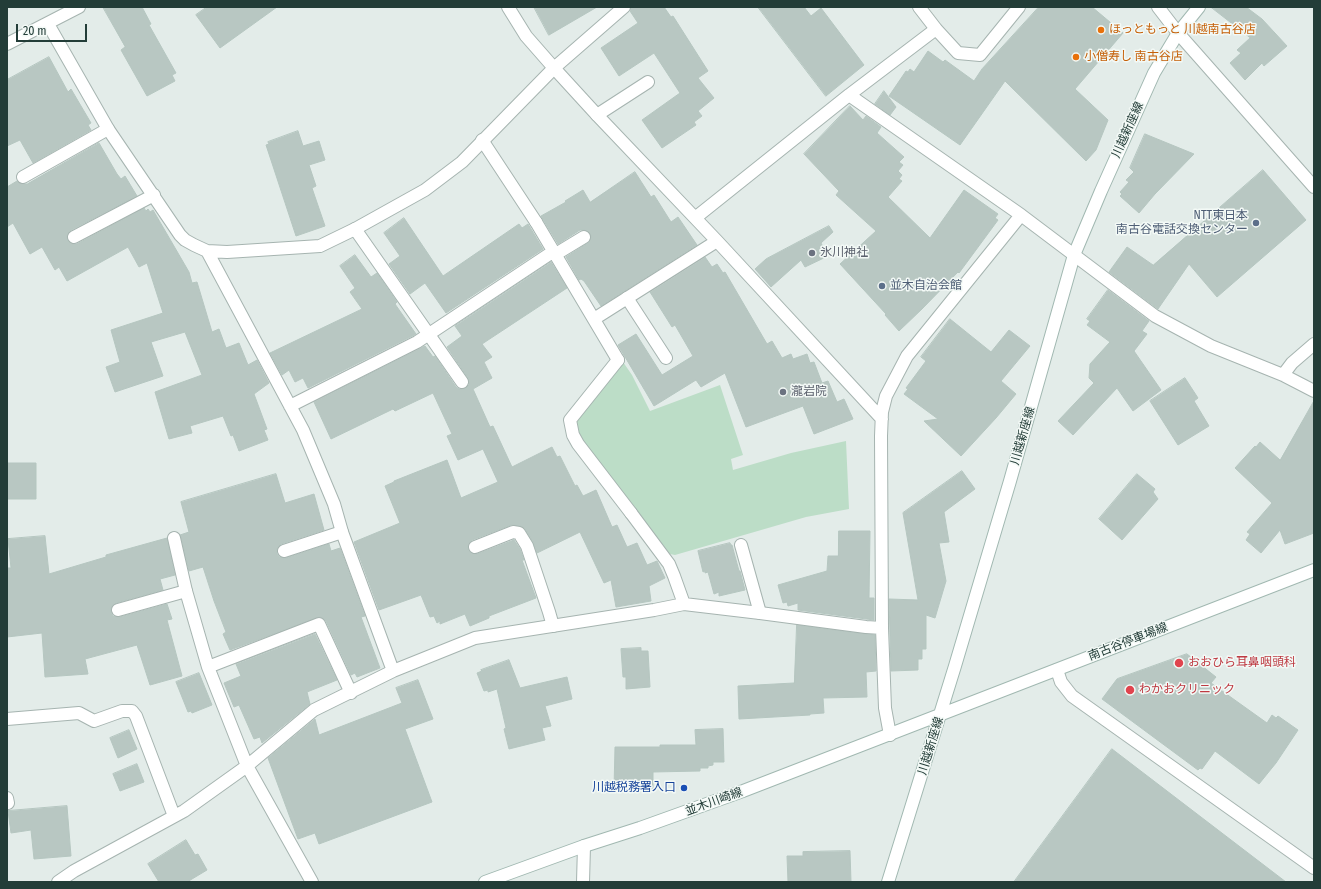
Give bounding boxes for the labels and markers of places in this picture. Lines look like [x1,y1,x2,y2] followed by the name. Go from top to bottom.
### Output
[1109,23,1256,37] place label: ほっともっと 川越南古谷店
[1096,25,1106,35] marker: ほっともっと 川越南古谷店
[1084,50,1183,64] place label: 小僧寿し 南古谷店
[1071,52,1081,62] marker: 小僧寿し 南古谷店
[1116,209,1248,237] place label: NTT東日本 南古谷電話交換センター
[1251,218,1261,228] marker: NTT東日本 南古谷電話交換センター
[820,246,868,260] place label: 氷川神社
[807,248,817,258] marker: 氷川神社
[890,279,962,293] place label: 並木自治会館
[877,281,887,291] marker: 並木自治会館
[791,385,827,399] place label: 瀧岩院
[778,387,788,397] marker: 瀧岩院
[1188,656,1296,670] place label: おおひら耳鼻咽頭科
[1173,657,1185,669] marker: おおひら耳鼻咽頭科
[1139,683,1235,697] place label: わかおクリニック
[1124,684,1136,696] marker: わかおクリニック
[592,781,676,795] place label: 川越税務署入口
[679,783,689,793] marker: 川越税務署入口

